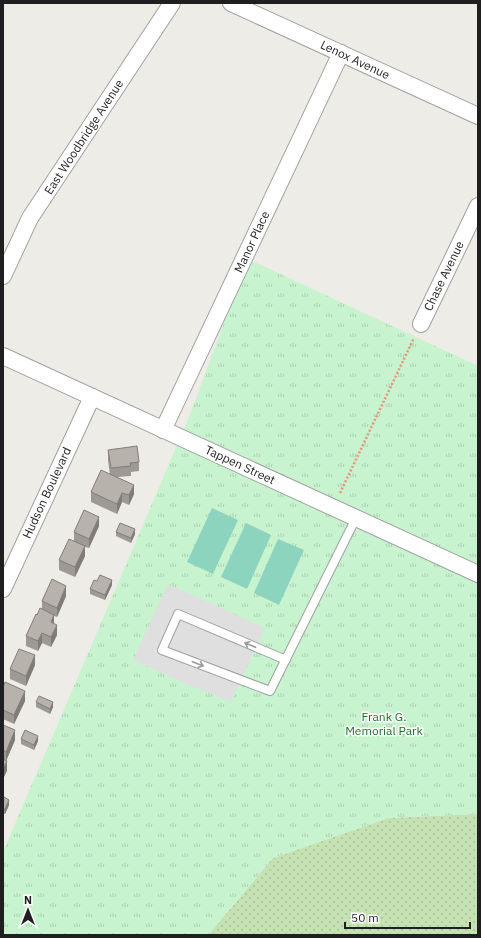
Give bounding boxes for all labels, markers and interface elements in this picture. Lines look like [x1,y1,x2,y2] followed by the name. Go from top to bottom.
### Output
[318,37,393,82] street label: Lenox Avenue
[41,76,127,197] street label: East Woodbridge Avenue
[231,208,273,275] street label: Manor Place
[420,238,467,313] street label: Chase Avenue
[203,442,278,487] street label: Tappen Street
[19,445,74,541] street label: Hudson Boulevard
[245,640,257,648] one-way arrow
[192,660,204,668] one-way arrow
[345,709,424,738] park label: Frank G. Memorial Park
[8,890,48,930] north arrow
[24,893,32,907] text: N
[345,904,470,930] scale bar
[351,910,379,925] text: 50 m

